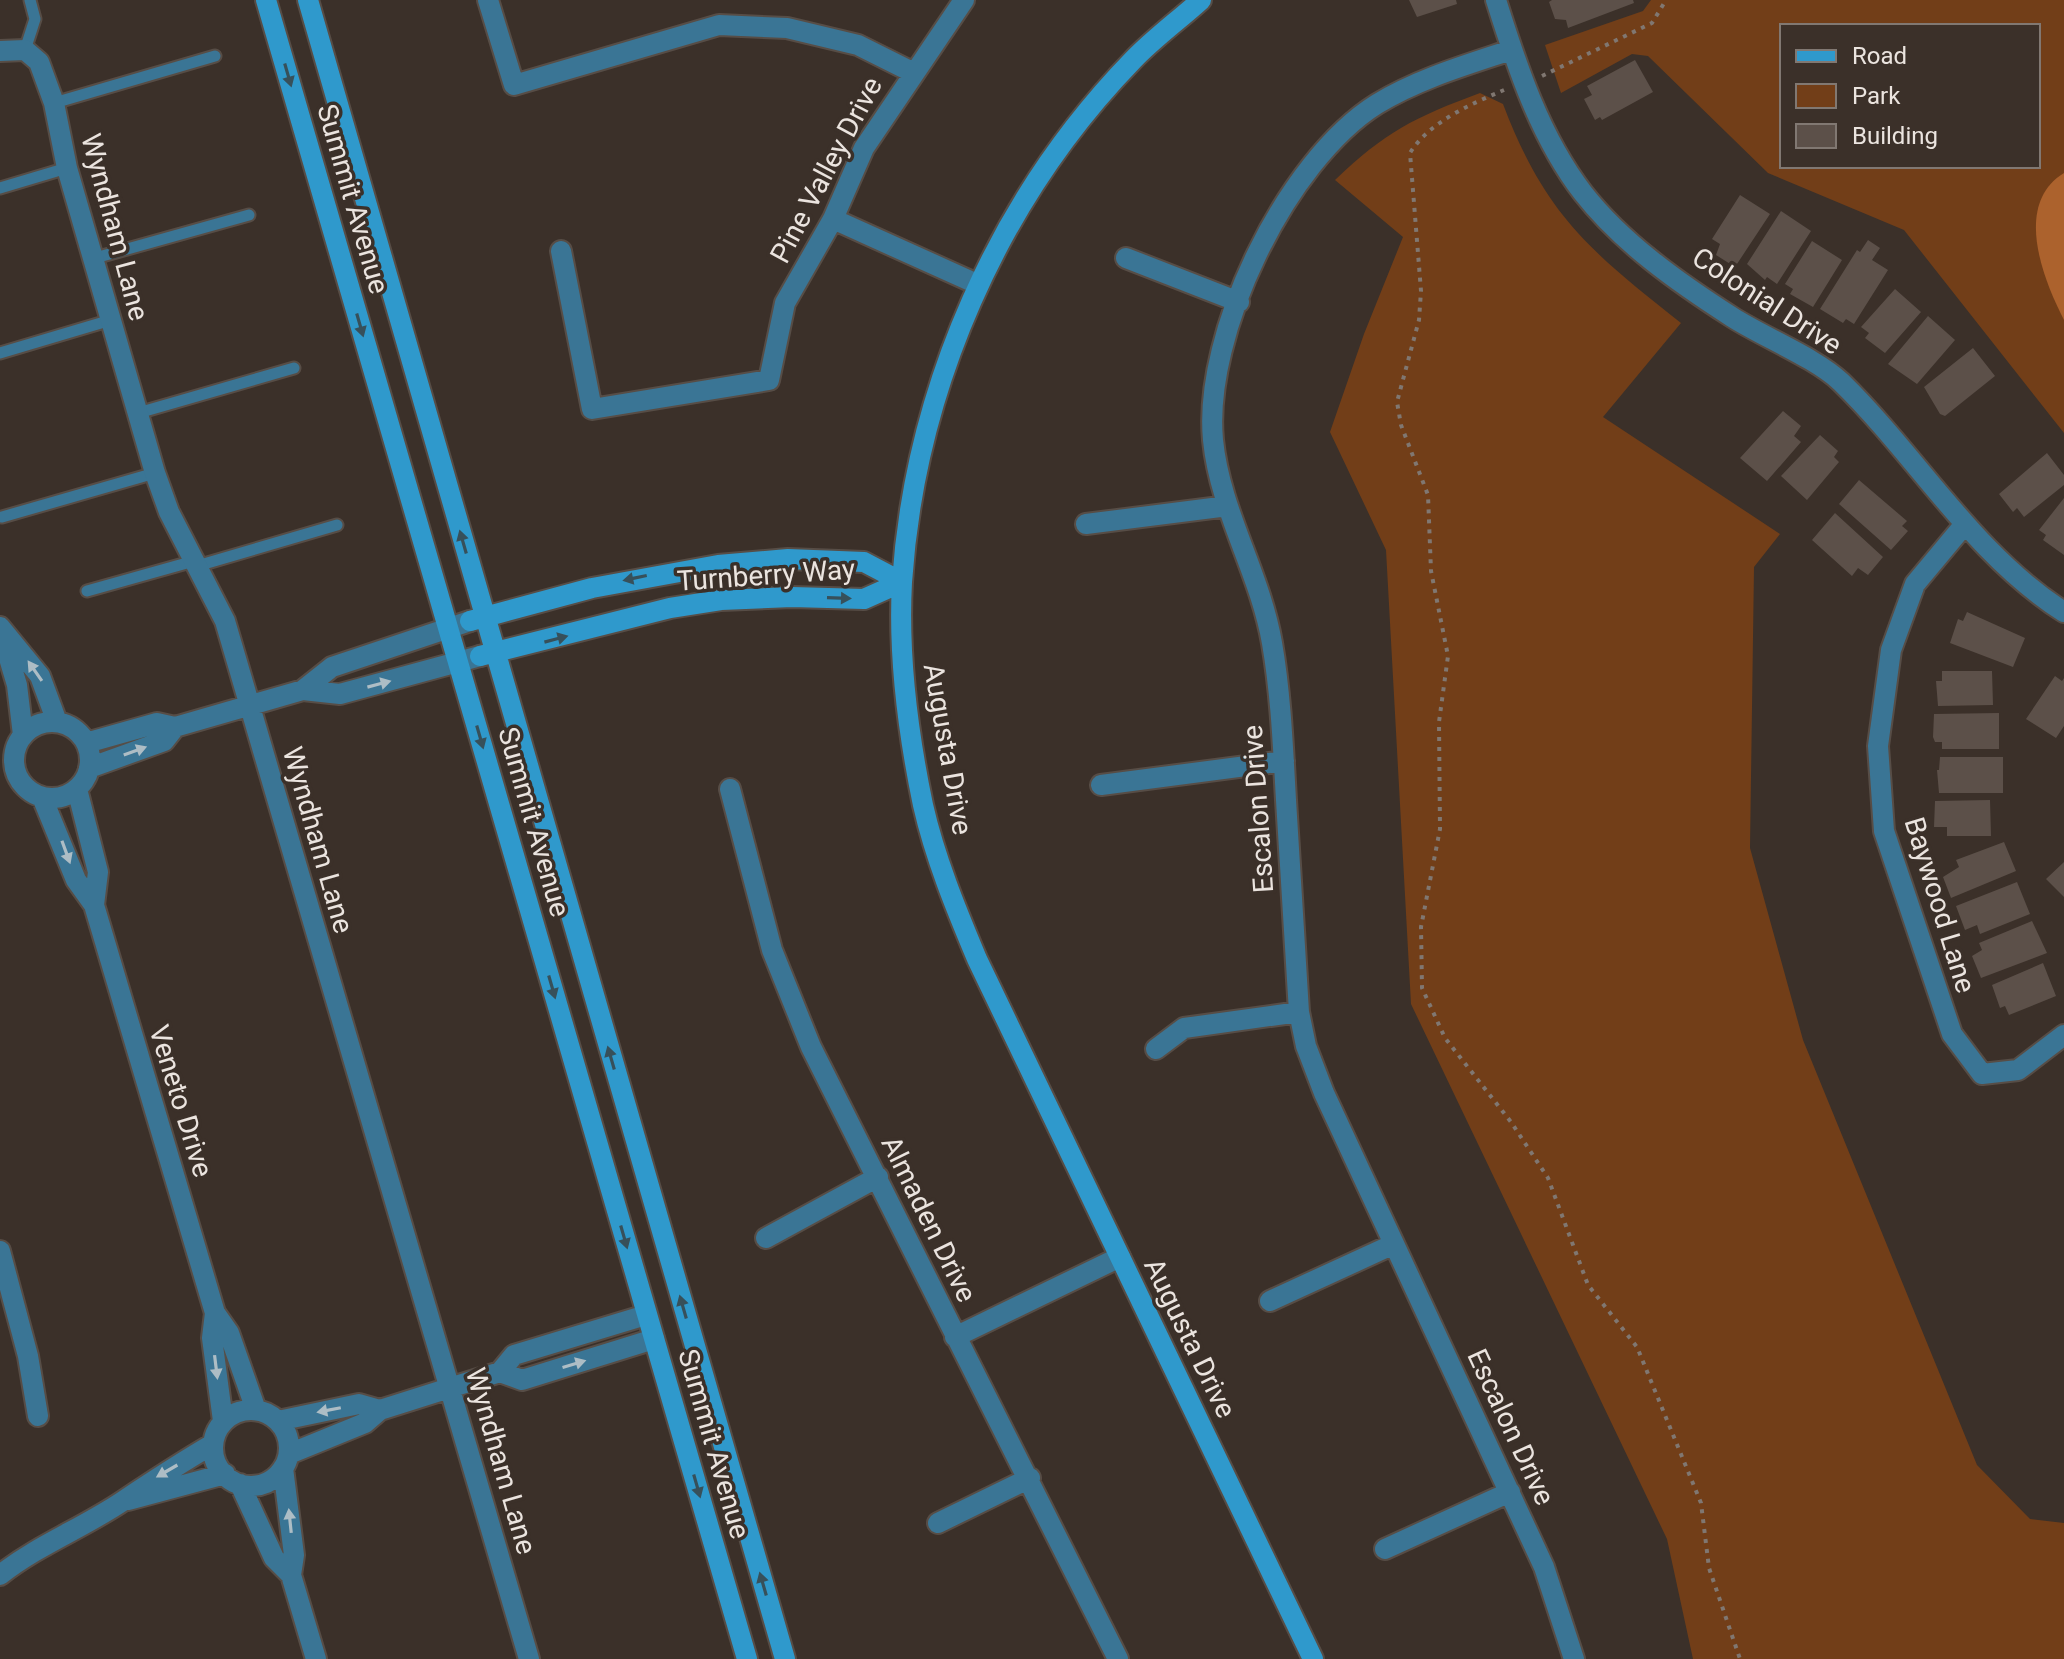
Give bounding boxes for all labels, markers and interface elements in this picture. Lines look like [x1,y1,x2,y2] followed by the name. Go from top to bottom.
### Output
[1780,24,2040,168] legend
[1852,42,1907,70] text: Road
[282,63,295,87] one-way arrow
[763,72,889,268] street label: Pine Valley Drive
[1852,82,1901,110] text: Park
[310,100,396,298] street label: Summit Avenue
[1852,122,1938,150] text: Building
[74,130,156,324] street label: Wyndham Lane
[1686,241,1848,361] street label: Colonial Drive
[354,313,367,337] one-way arrow
[456,530,469,554] one-way arrow
[676,552,856,598] street label: Turnberry Way
[622,572,647,585] one-way arrow
[827,592,852,604] one-way arrow
[543,633,568,645] one-way arrow
[28,661,43,682] one-way arrow
[917,661,979,837] street label: Augusta Drive
[367,677,392,689] one-way arrow
[491,723,577,921] street label: Summit Avenue
[1236,724,1280,894] street label: Escalon Drive
[474,725,487,749] one-way arrow
[276,743,360,937] street label: Wyndham Lane
[123,745,147,757] one-way arrow
[1898,813,1982,997] street label: Baywood Lane
[60,840,73,864] one-way arrow
[546,975,559,999] one-way arrow
[142,1021,220,1181] street label: Veneto Drive
[604,1045,617,1069] one-way arrow
[875,1131,983,1307] street label: Almaden Drive
[618,1225,631,1249] one-way arrow
[1137,1253,1243,1423] street label: Augusta Drive
[676,1295,689,1319] one-way arrow
[1460,1344,1562,1510] street label: Escalon Drive
[671,1345,757,1543] street label: Summit Avenue
[210,1355,223,1380] one-way arrow
[562,1357,586,1370] one-way arrow
[459,1364,543,1558] street label: Wyndham Lane
[317,1405,342,1417] one-way arrow
[156,1464,178,1478] one-way arrow
[691,1475,704,1499] one-way arrow
[283,1508,296,1533] one-way arrow
[756,1572,769,1596] one-way arrow

